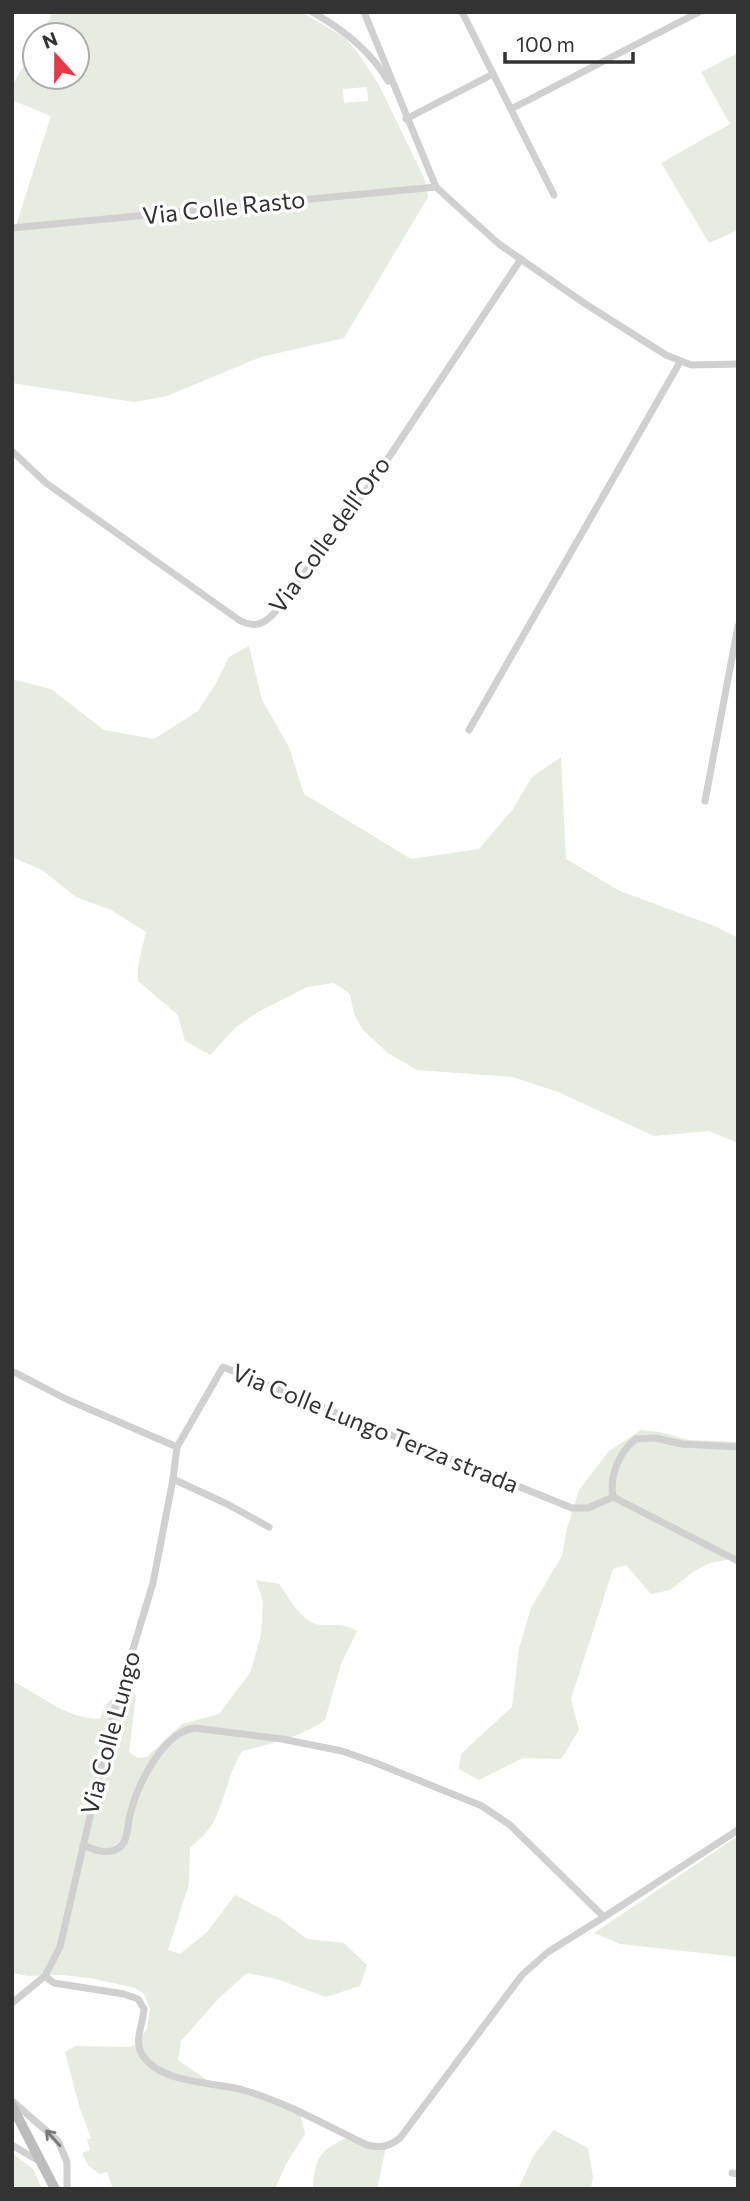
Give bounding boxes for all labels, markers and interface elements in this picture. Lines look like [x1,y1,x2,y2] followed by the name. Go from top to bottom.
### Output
[21,21,91,91] north arrow
[505,21,633,65] scale bar
[39,26,61,53] text: N
[516,31,575,56] text: 100 m
[141,184,307,229] street label: Via Colle Rasto
[262,450,395,618] street label: Via Colle dell'Oro
[228,1357,523,1498] street label: Via Colle Lungo Terza strada
[74,1648,145,1818] street label: Via Colle Lungo
[45,2129,61,2147] one-way arrow

